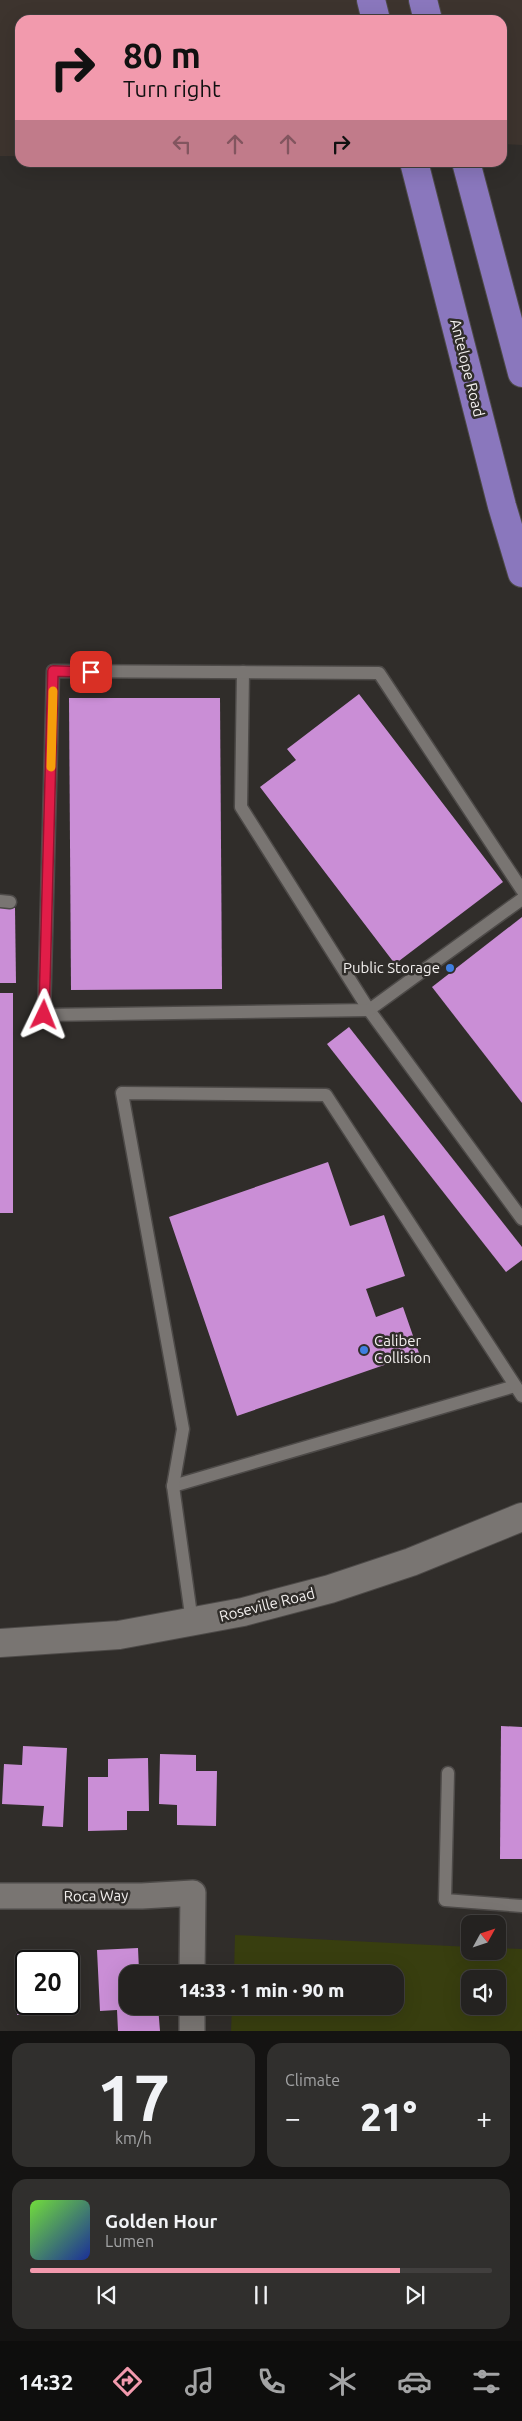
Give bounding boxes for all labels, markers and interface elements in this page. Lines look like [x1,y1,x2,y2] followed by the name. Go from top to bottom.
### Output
[40,35,105,100] icon: right
[123,35,201,75] text: 80 m
[123,76,221,101] text: Turn right
[168,130,196,158] icon: left
[221,130,249,158] icon: ahead
[274,130,302,158] icon: ahead
[327,130,355,158] icon: right
[447,317,488,419] street label: Antelope Road
[70,651,112,693] pin
[77,658,105,686] icon: arrive
[343,959,440,976] place label: Public Storage
[444,962,456,974] marker: Public Storage
[17,988,69,1040] position arrow
[374,1332,431,1366] place label: Caliber Collision
[358,1344,370,1356] marker: Caliber Collision
[217,1584,316,1625] street label: Roseville Road
[64,1886,128,1905] street label: Roca Way
[461,1915,506,1960] north arrow
[461,1915,506,2015] map controls
[15,1950,80,2015] speed limit sign: 20
[461,1970,506,2015] button: sound
[179,1979,344,2001] text: 14:33 · 1 min · 90 m
[97,2060,170,2133] text: 17
[285,2071,340,2089] text: Climate
[360,2096,417,2138] text: 21°
[285,2102,301,2133] text: −
[476,2102,492,2133] text: +
[115,2129,152,2147] text: km/h
[105,2210,217,2232] text: Golden Hour
[105,2232,154,2250] text: Lumen
[93,2281,121,2309] icon: previous
[247,2281,275,2309] icon: pause
[401,2281,429,2309] icon: next
[110,2364,145,2399] icon: directions
[182,2364,217,2399] icon: music
[254,2364,289,2399] icon: phone
[325,2364,360,2399] icon: climate
[397,2364,432,2399] icon: car
[469,2364,504,2399] icon: filters
[18,2369,73,2394] text: 14:32

